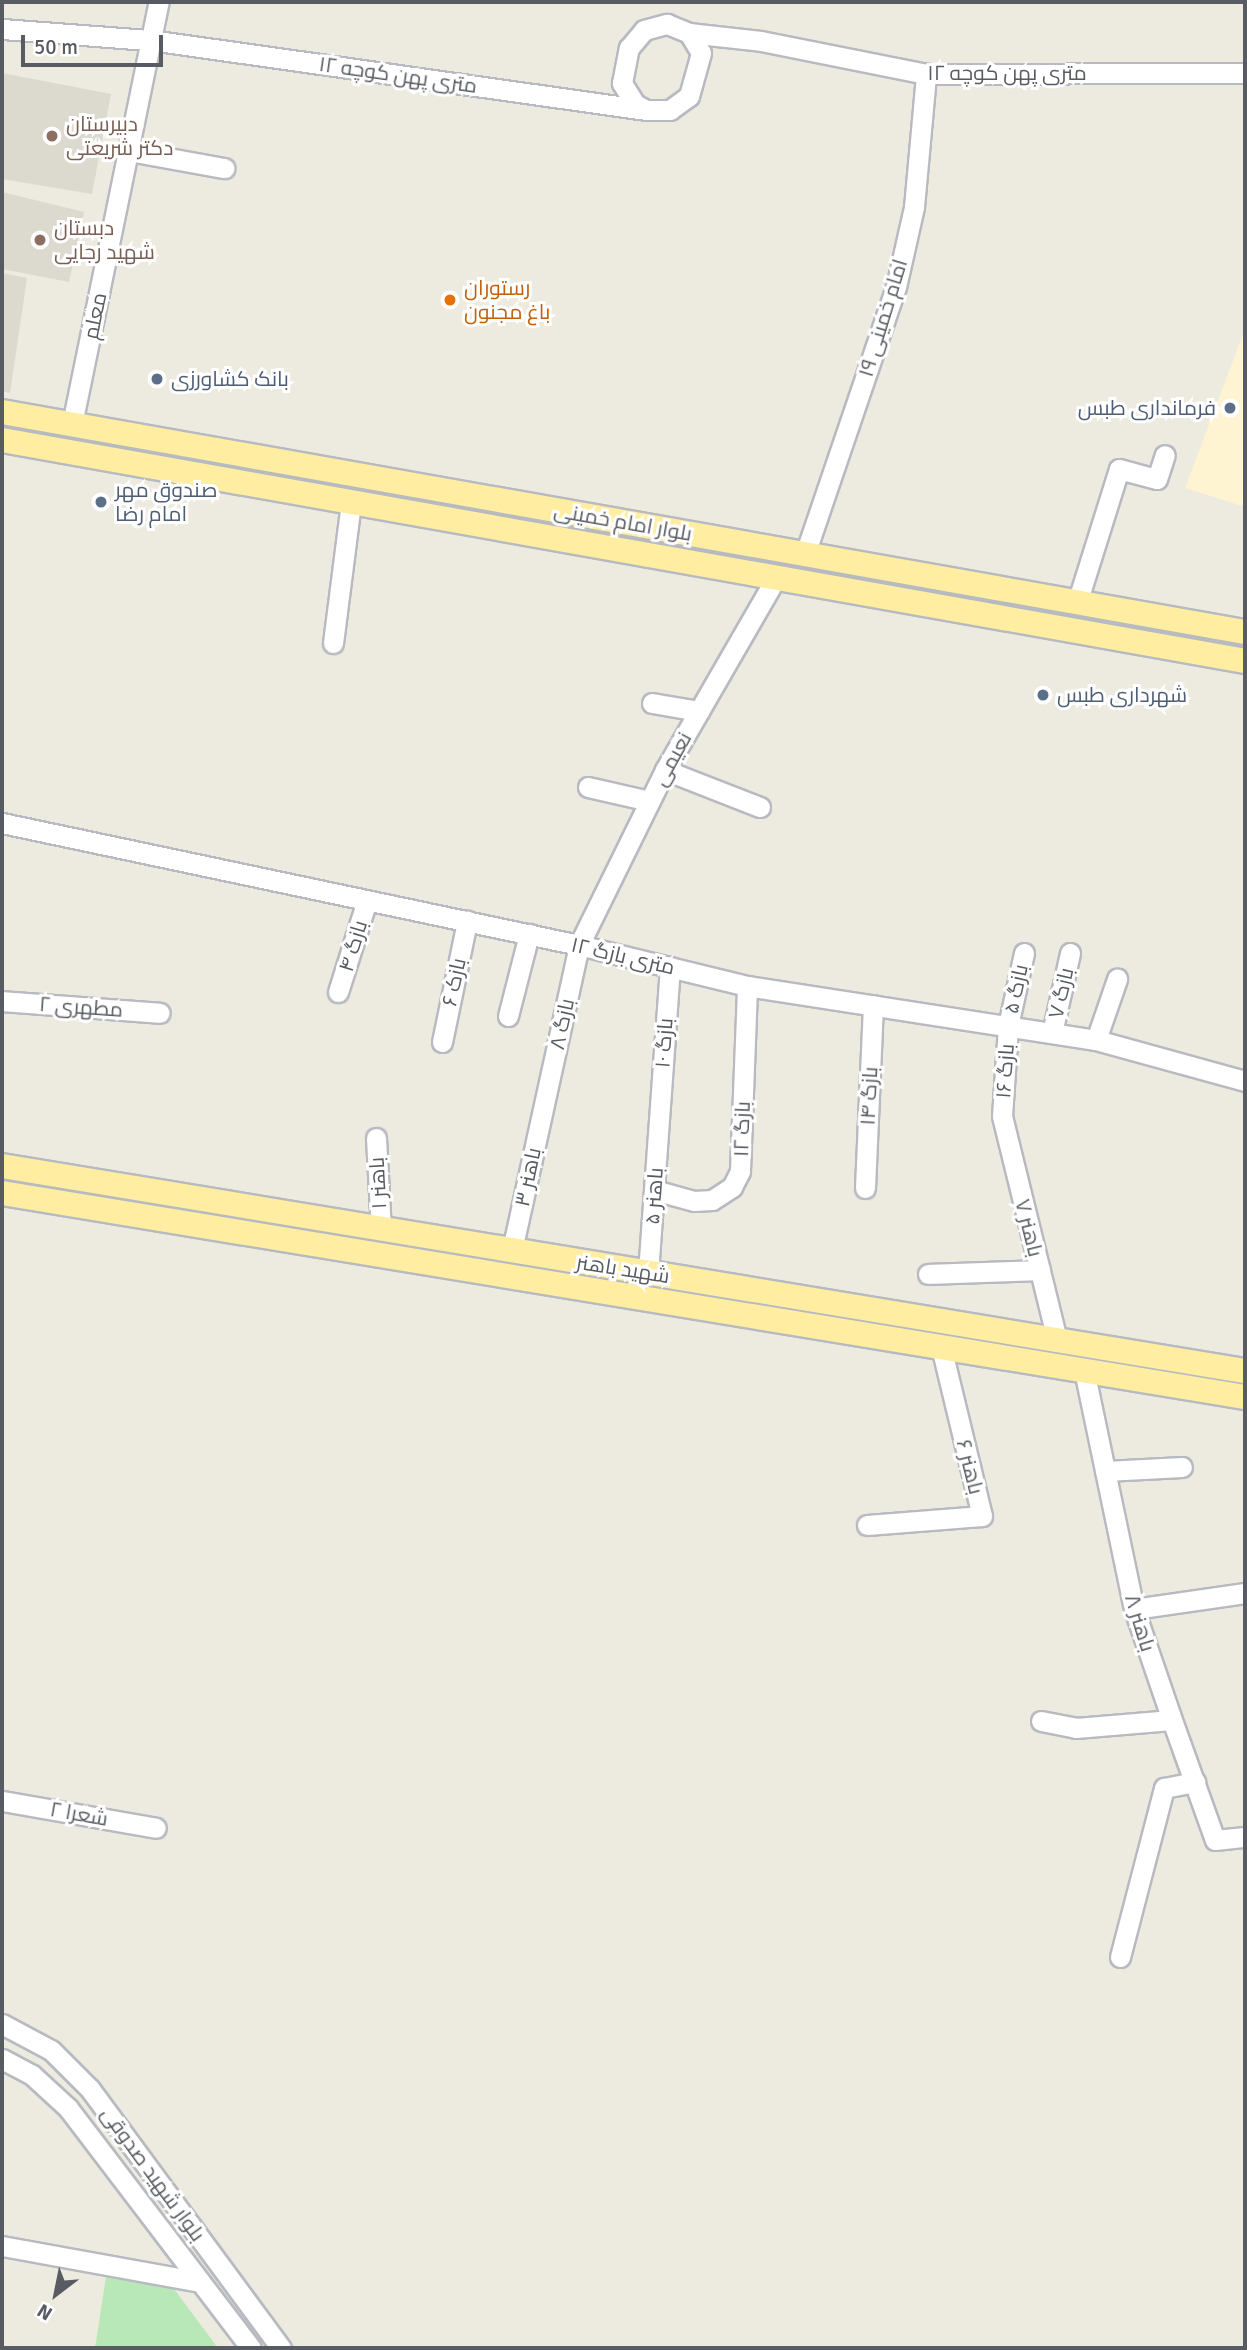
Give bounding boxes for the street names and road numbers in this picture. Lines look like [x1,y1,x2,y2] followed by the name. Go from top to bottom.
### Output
[317,51,479,99] street label: ۱۲ متری پهن کوچه
[927,60,1087,86] street label: ۱۲ متری پهن کوچه
[853,256,913,380] street label: امام خمینی ۱۹
[78,290,112,342] street label: معلم
[552,497,694,547] street label: بلوار امام خمینی
[647,728,697,790] street label: نعیمی
[333,917,373,975] street label: بازگ ۴
[569,932,677,980] street label: ۱۲ متری بازگ
[437,956,471,1008] street label: بازک ۶
[998,962,1034,1016] street label: بازگ ۵
[1043,965,1079,1021] street label: بازگ ۷
[38,992,124,1022] street label: مطهری ۲
[544,996,580,1052] street label: بازگ ۸
[650,1017,678,1069] street label: بازگ ۱۰
[991,1043,1019,1099] street label: بازگ ۱۶
[855,1066,883,1126] street label: بازگ ۱۴
[728,1101,756,1157] street label: بازگ ۱۲
[509,1145,547,1209] street label: باهنر ۳
[364,1156,392,1210] street label: باهنر ۱
[639,1167,669,1225] street label: باهنر ۵
[1010,1196,1048,1260] street label: باهنر ۷
[574,1249,672,1289] street label: شهید باهنر
[951,1437,989,1497] street label: باهنر ۶
[1119,1591,1161,1655] street label: باهنر ۸
[48,1797,110,1831] street label: شعرا ۲
[96,2102,210,2246] street label: بلوار شهید صدوقی

